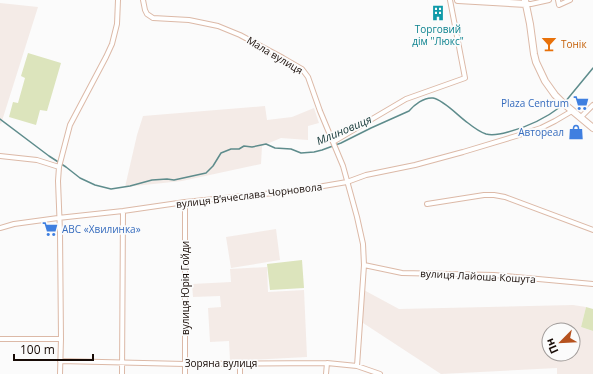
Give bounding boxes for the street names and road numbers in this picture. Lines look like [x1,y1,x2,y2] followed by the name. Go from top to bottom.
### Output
[244,33,306,77] street label: Мала вулиця
[175,179,323,211] street label: вулиця Вʼячеслава Чорновола
[178,241,192,335] street label: вулиця Юрія Гойди
[420,266,536,286] street label: вулиця Лайоша Кошута
[185,356,257,370] street label: Зоряна вулиця

